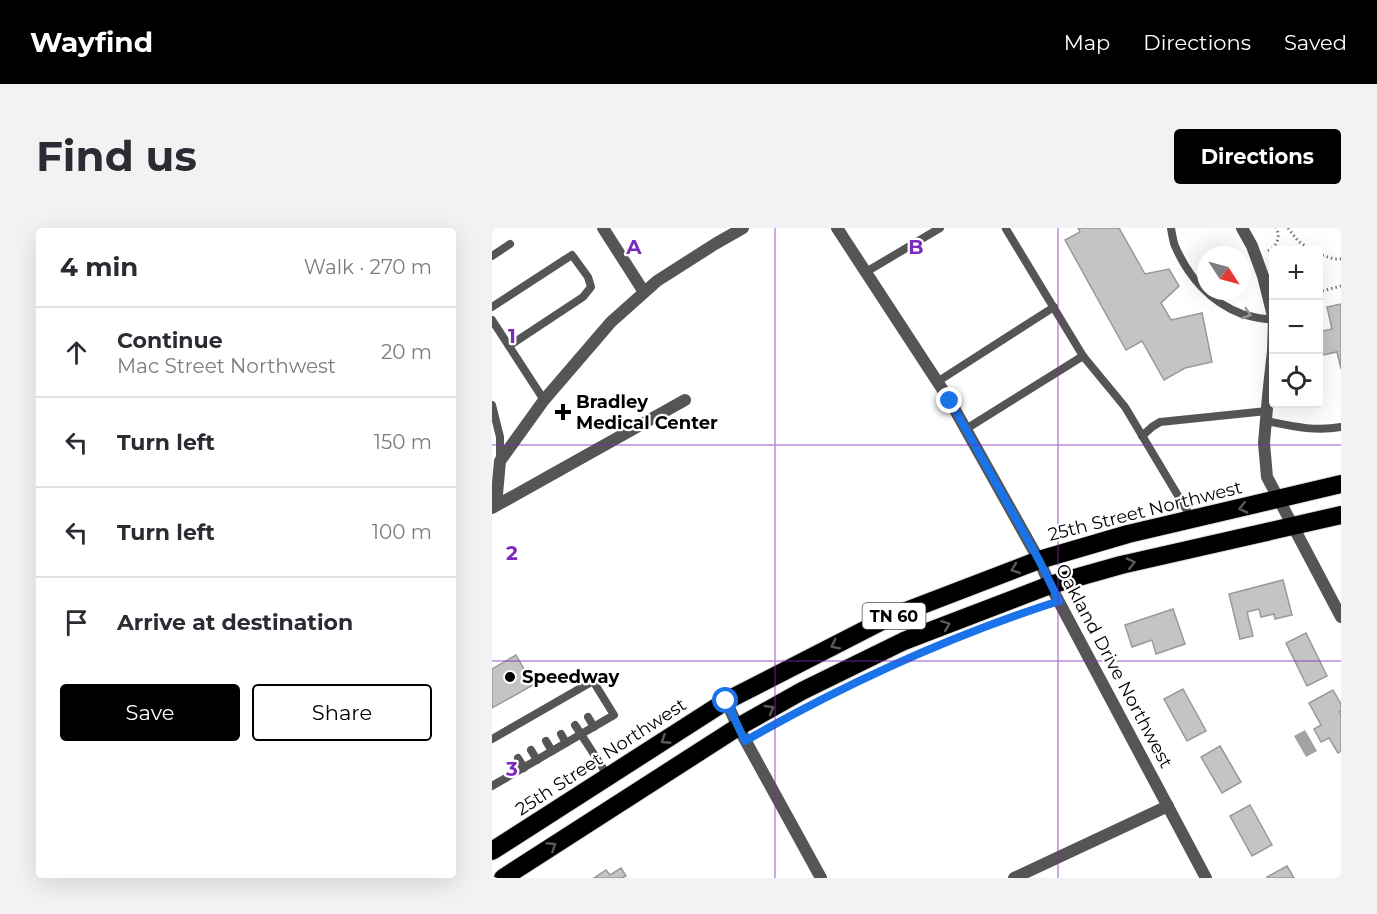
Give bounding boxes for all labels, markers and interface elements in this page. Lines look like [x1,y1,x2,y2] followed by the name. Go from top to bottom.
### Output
[30,25,153,59] text: Wayfind
[1064,30,1110,55] text: Map
[1143,30,1251,55] text: Directions
[1284,30,1347,55] text: Saved
[1174,129,1341,184] button: Directions
[36,130,197,182] text: Find us
[625,235,642,259] text: A
[908,235,924,259] text: B
[1197,246,1251,300] north arrow
[1269,246,1323,408] map controls
[1269,246,1323,300] button: +
[60,251,138,283] text: 4 min
[304,255,432,279] text: Walk · 270 m
[1269,300,1323,354] button: −
[1241,307,1252,320] one-way arrow
[508,324,516,348] text: 1
[117,327,223,354] text: Continue
[60,336,93,369] icon: ahead
[381,340,432,364] text: 20 m
[117,354,336,378] text: Mac Street Northwest
[1269,354,1323,408] button: locate
[936,387,962,413] route end
[576,391,718,434] place label: Bradley Medical Center
[554,403,572,421] marker: Bradley Medical Center
[60,426,93,459] icon: left
[117,429,215,456] text: Turn left
[374,430,432,454] text: 150 m
[1046,476,1244,546] street label: 25th Street Northwest
[1238,500,1248,513] one-way arrow
[60,516,93,549] icon: left
[117,519,215,546] text: Turn left
[372,520,432,544] text: 100 m
[506,541,518,565] text: 2
[1125,557,1135,570] one-way arrow
[1051,560,1177,772] street label: Oakland Drive Northwest
[1010,562,1020,575] one-way arrow
[862,603,926,629] road number: TN 60
[60,606,93,639] icon: arrive
[117,609,353,636] text: Arrive at destination
[940,620,951,633] one-way arrow
[831,638,842,649] one-way arrow
[522,666,619,688] place label: Speedway
[503,670,517,684] marker: Speedway
[60,684,240,741] button: Save
[252,684,432,741] button: Share
[712,687,738,713] route start
[512,694,690,820] street label: 25th Street Northwest
[764,705,774,716] one-way arrow
[661,733,672,744] one-way arrow
[505,757,518,781] text: 3
[546,842,556,854] one-way arrow

